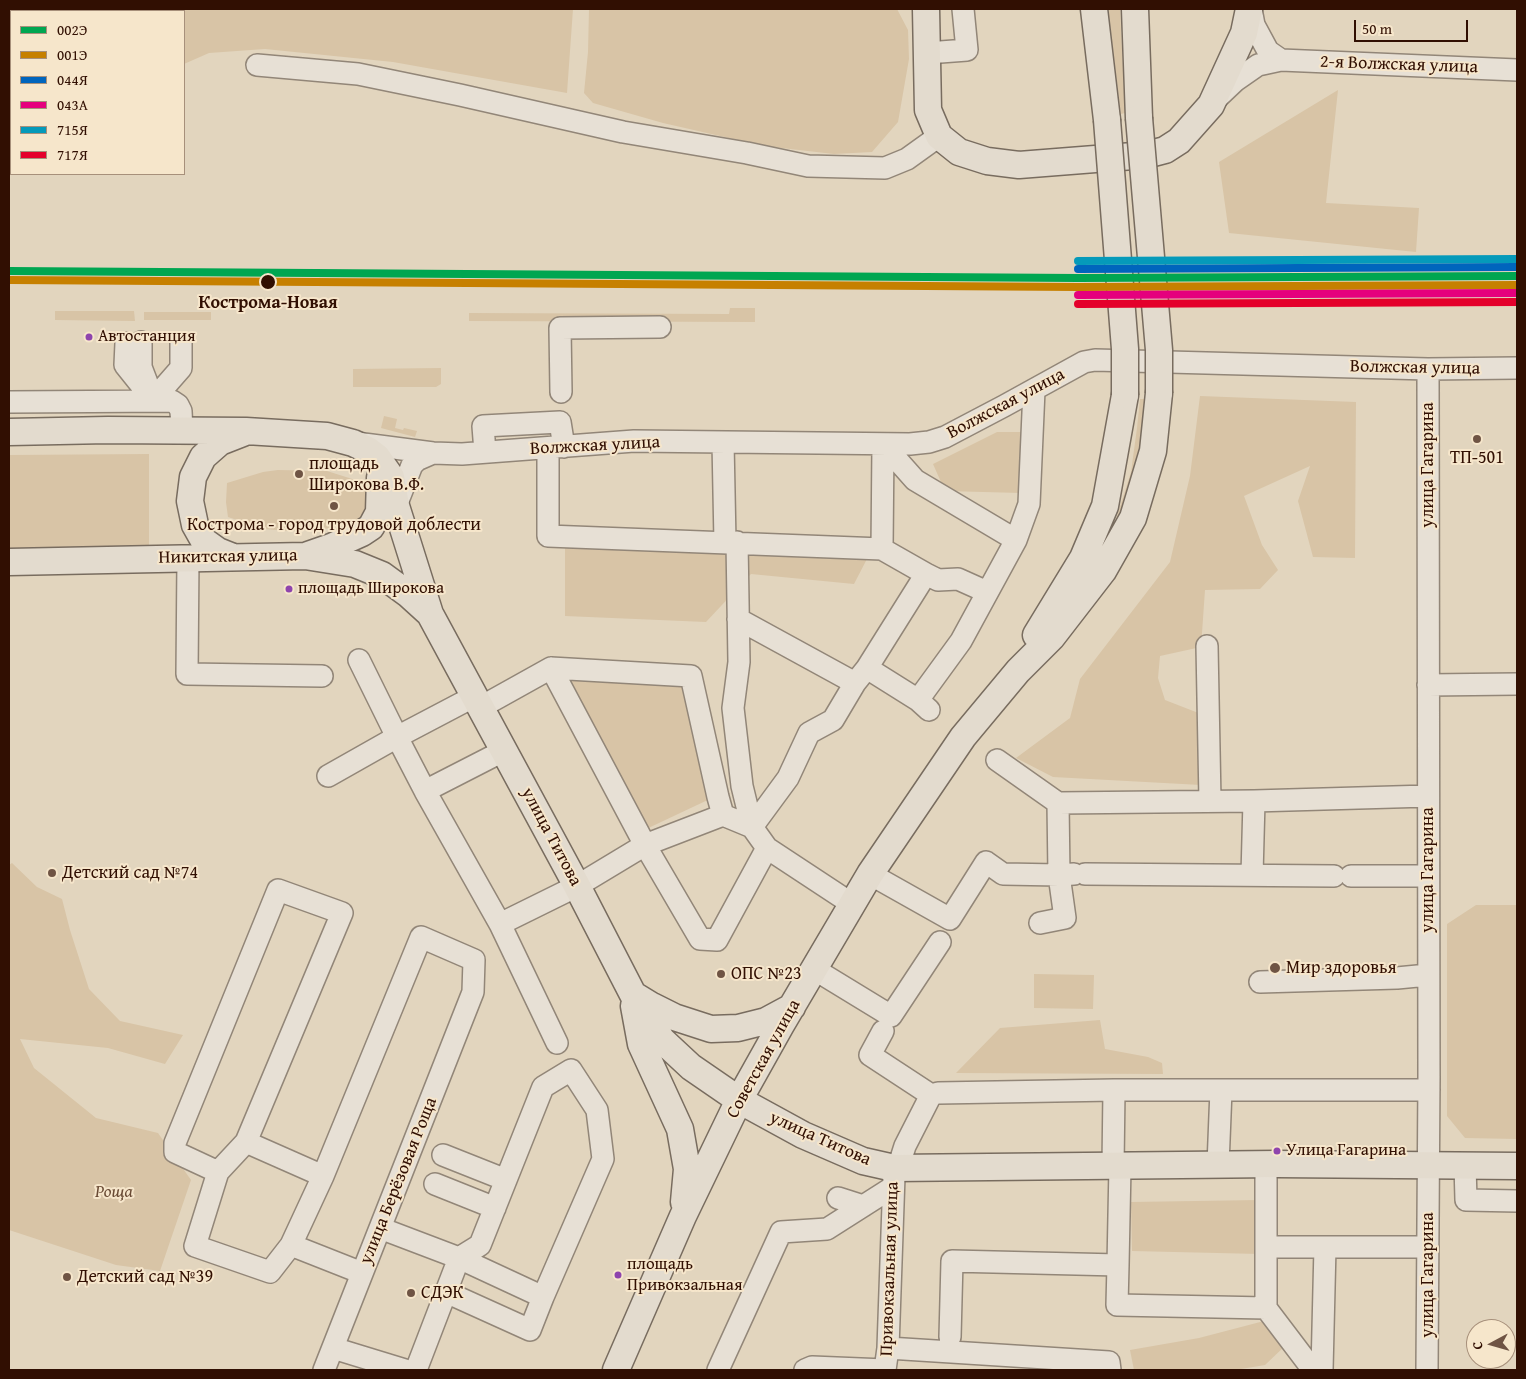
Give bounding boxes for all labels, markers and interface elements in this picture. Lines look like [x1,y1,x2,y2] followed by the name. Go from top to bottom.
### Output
[10,10,185,175] legend
[1356,10,1470,42] scale bar
[1362,18,1392,39] text: 50 m
[57,19,87,40] text: 002Э
[57,44,87,65] text: 001Э
[1320,51,1478,79] street label: 2-я Волжская улица
[57,69,87,90] text: 044Я
[57,94,88,115] text: 043А
[57,119,87,140] text: 715Я
[57,144,87,165] text: 717Я
[259,273,277,291] marker: Кострома-Новая
[198,292,338,314] place label: Кострома-Новая
[98,327,196,347] place label: Автостанция
[84,332,94,342] marker: Автостанция
[1350,356,1480,380] street label: Волжская улица
[943,364,1069,444] street label: Волжская улица
[1417,402,1439,528] street label: улица Гагарина
[529,432,661,460] street label: Волжская улица
[1471,433,1483,445] marker: ТП-501
[1450,447,1504,469] place label: ТП-501
[309,453,424,496] place label: площадь Широкова В.Ф.
[293,468,305,480] marker: площадь Широкова В.Ф.
[328,500,340,512] marker: Кострома - город трудовой доблести
[187,514,481,536] place label: Кострома - город трудовой доблести
[158,545,298,569] street label: Никитская улица
[298,579,444,599] place label: площадь Широкова
[284,584,294,594] marker: площадь Широкова
[516,784,586,890] street label: улица Титова
[1417,807,1439,933] street label: улица Гагарина
[62,862,198,884] place label: Детский сад №74
[46,867,58,879] marker: Детский сад №74
[1286,957,1397,979] place label: Мир здоровья
[1268,961,1282,975] marker: Мир здоровья
[731,963,802,985] place label: ОПС №23
[715,968,727,980] marker: ОПС №23
[722,996,806,1122] street label: Советская улица
[356,1094,442,1268] street label: улица Берёзовая Роща
[766,1107,874,1171] street label: улица Титова
[1286,1141,1406,1161] place label: Улица Гагарина
[1272,1146,1282,1156] marker: Улица Гагарина
[95,1181,133,1203] park label: Роща
[876,1181,904,1357] street label: Привокзальная улица
[1417,1212,1439,1338] street label: улица Гагарина
[627,1255,743,1295] place label: площадь Привокзальная
[77,1266,213,1288] place label: Детский сад №39
[613,1270,623,1280] marker: площадь Привокзальная
[61,1271,73,1283] marker: Детский сад №39
[421,1282,464,1304] place label: СДЭК
[405,1287,417,1299] marker: СДЭК
[1466,1319,1516,1369] north arrow
[1467,1340,1487,1350] text: С

